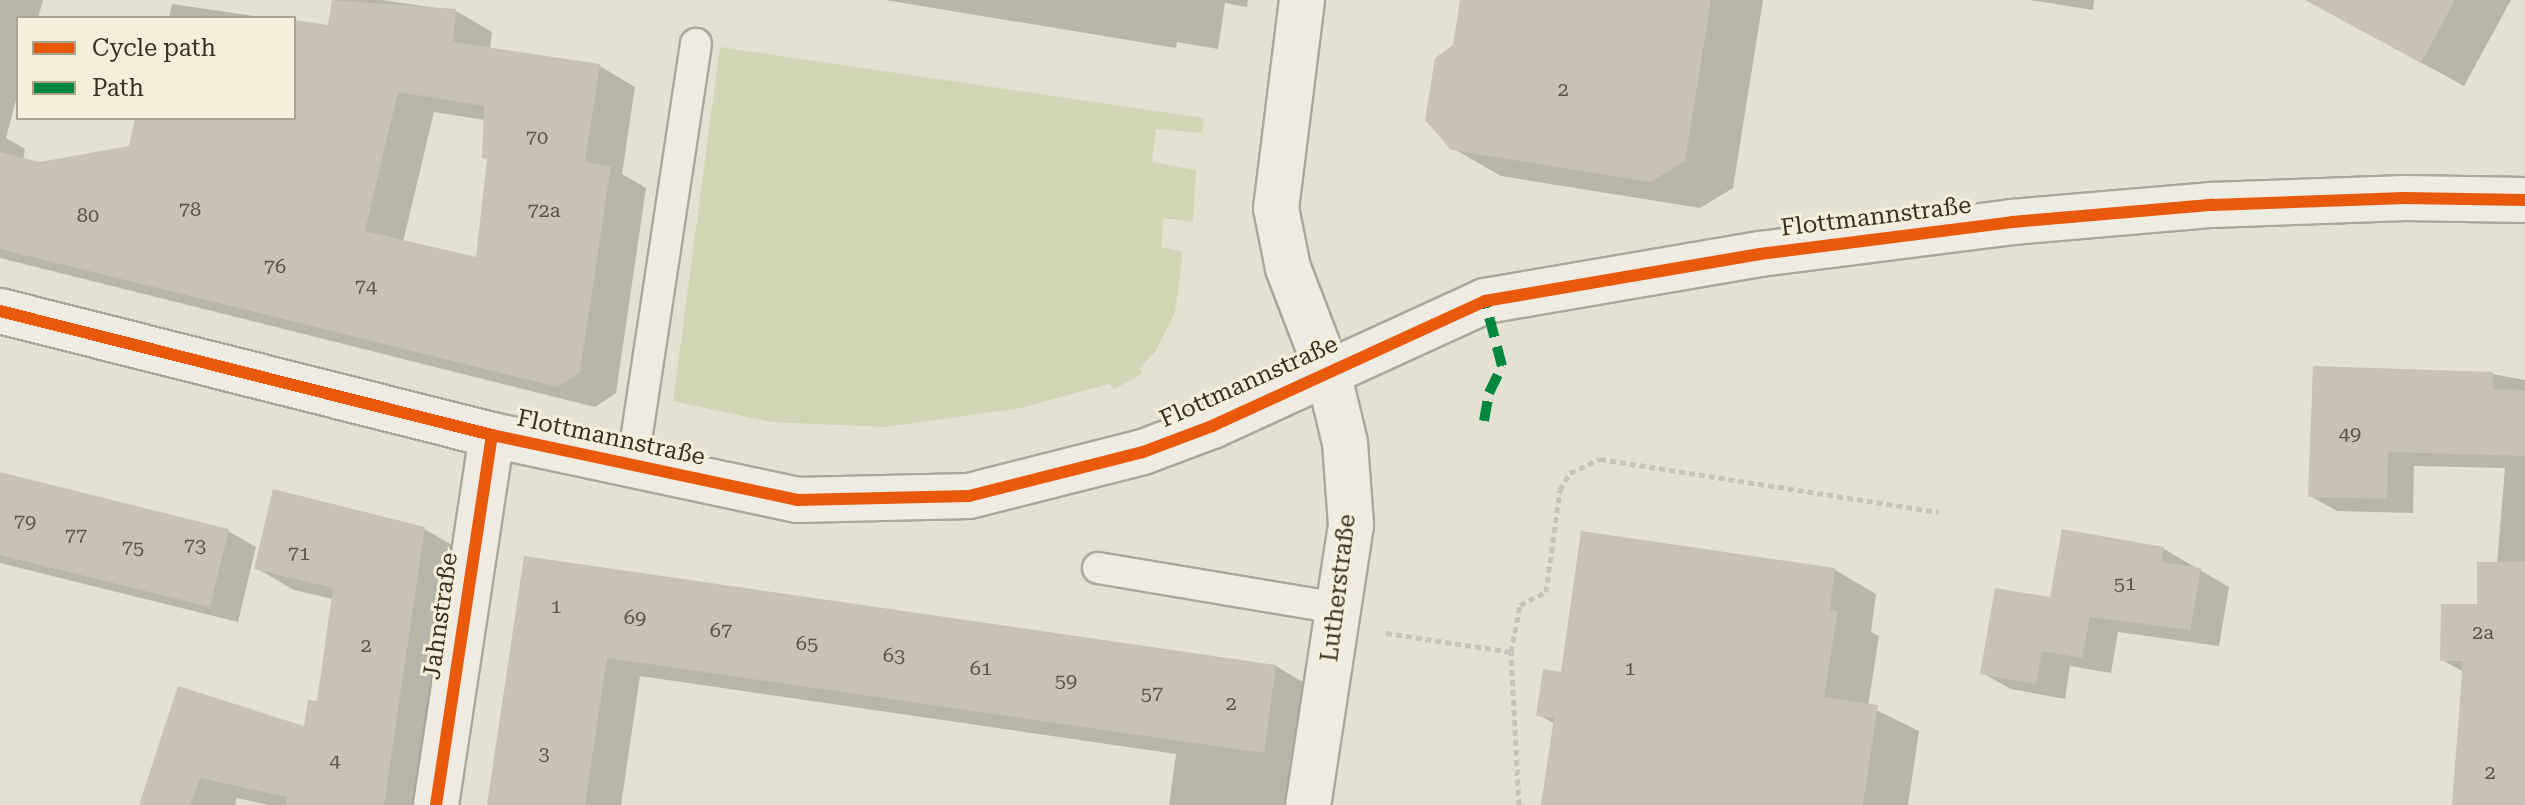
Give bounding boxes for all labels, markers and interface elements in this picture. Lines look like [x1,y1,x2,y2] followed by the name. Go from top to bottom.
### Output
[16,16,296,120] legend
[92,34,216,62] text: Cycle path
[92,74,144,102] text: Path
[1557,77,1569,101] house number: 2
[526,125,548,149] house number: 70
[1779,191,1973,243] street label: Flottmannstraße
[179,197,201,221] house number: 78
[527,198,561,222] house number: 72a
[77,203,99,227] house number: 80
[264,254,286,278] house number: 76
[355,274,377,298] house number: 74
[1156,330,1342,434] street label: Flottmannstraße
[514,404,708,472] street label: Flottmannstraße
[2339,421,2361,445] house number: 49
[14,509,36,533] house number: 79
[1316,513,1362,663] street label: Lutherstraße
[65,523,87,547] house number: 77
[184,533,206,557] house number: 73
[122,535,144,559] house number: 75
[288,541,310,565] house number: 71
[418,551,464,681] street label: Jahnstraße
[2114,571,2136,595] house number: 51
[550,594,562,618] house number: 1
[624,605,646,629] house number: 69
[710,618,732,642] house number: 67
[2472,620,2494,644] house number: 2a
[796,631,818,655] house number: 65
[360,633,372,657] house number: 2
[883,643,905,667] house number: 63
[970,656,992,680] house number: 61
[1624,656,1636,680] house number: 1
[1055,668,1077,692] house number: 59
[1141,681,1163,705] house number: 57
[1225,691,1237,715] house number: 2
[538,741,550,765] house number: 3
[329,748,341,772] house number: 4
[2484,760,2496,784] house number: 2

